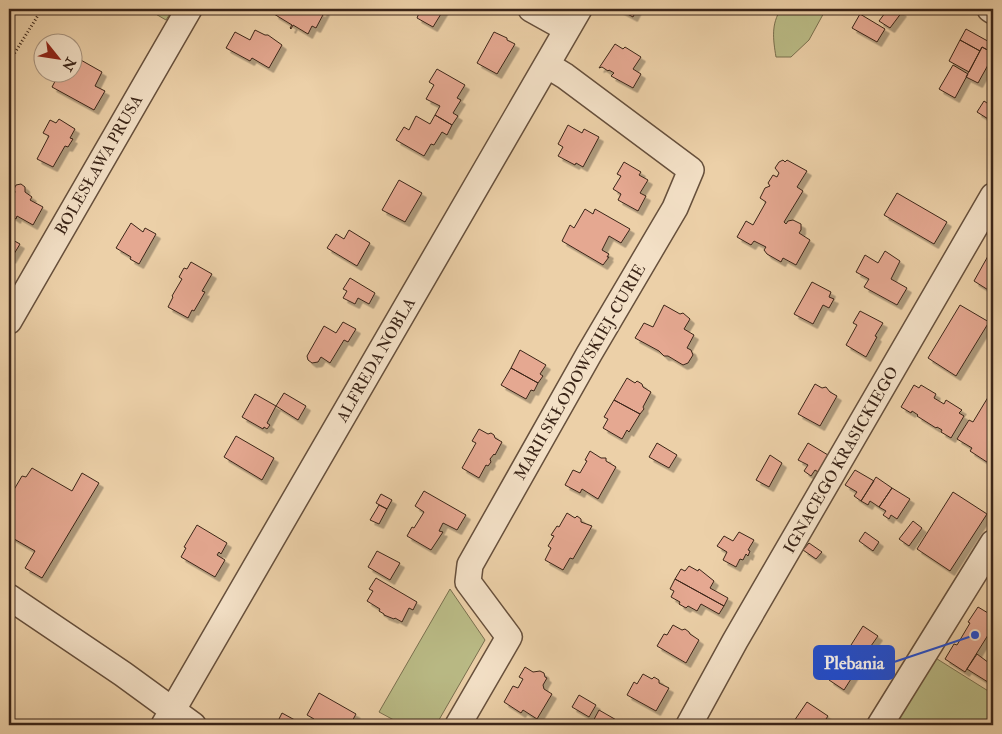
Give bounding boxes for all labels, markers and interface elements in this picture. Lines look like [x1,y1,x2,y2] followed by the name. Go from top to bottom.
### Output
[32,32,82,82] north arrow
[58,54,80,74] text: N
[51,91,147,239] street label: BOLESŁAWA PRUSA
[510,261,651,484] street label: MARII SKŁODOWSKIEJ-CURIE
[332,294,420,427] street label: ALFREDA NOBLA
[779,363,903,557] street label: IGNACEGO KRASICKIEGO
[814,646,894,679] callout: Plebania
[824,652,885,675] text: Plebania

